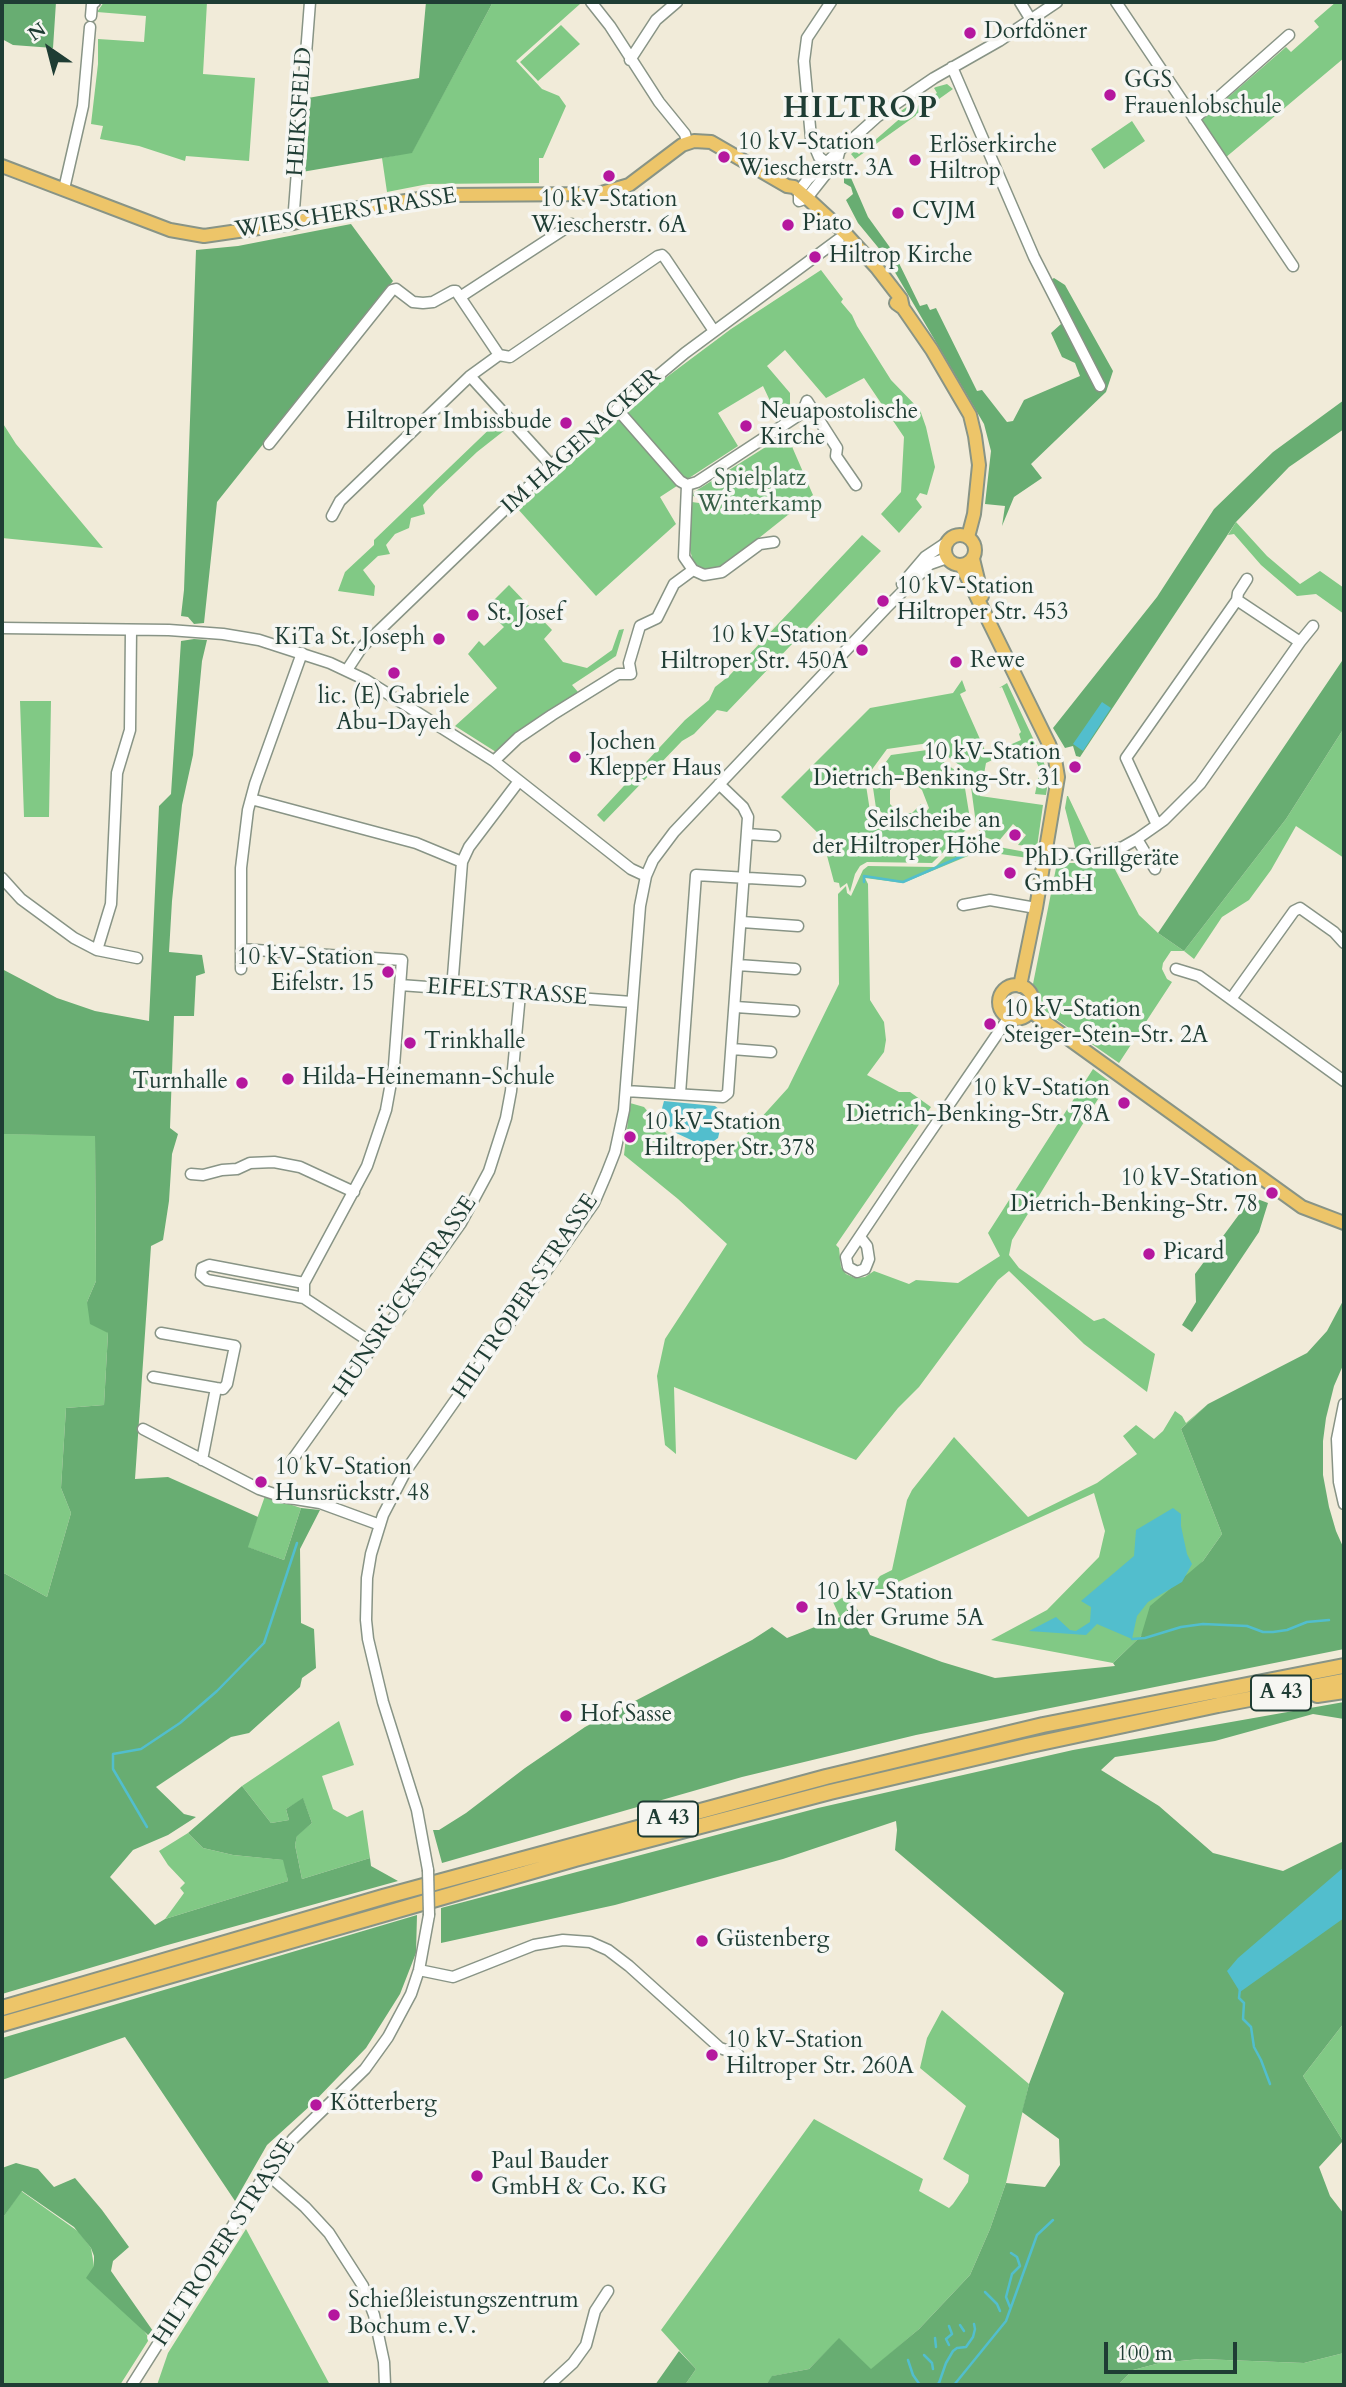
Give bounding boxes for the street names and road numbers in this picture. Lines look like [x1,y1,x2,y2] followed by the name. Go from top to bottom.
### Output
[283,46,319,178] street label: HEIKSFELD
[233,183,459,245] street label: WIESCHERSTRASSE
[497,363,667,521] street label: IM HAGENACKER
[426,974,588,1012] street label: EIFELSTRASSE
[447,1189,605,1405] street label: HILTROPER STRASSE
[328,1191,484,1403] street label: HUNSRÜCKSTRASSE
[1251,1676,1311,1710] road number: A 43
[638,1801,698,1836] road number: A 43
[148,2134,302,2352] street label: HILTROPER STRASSE

